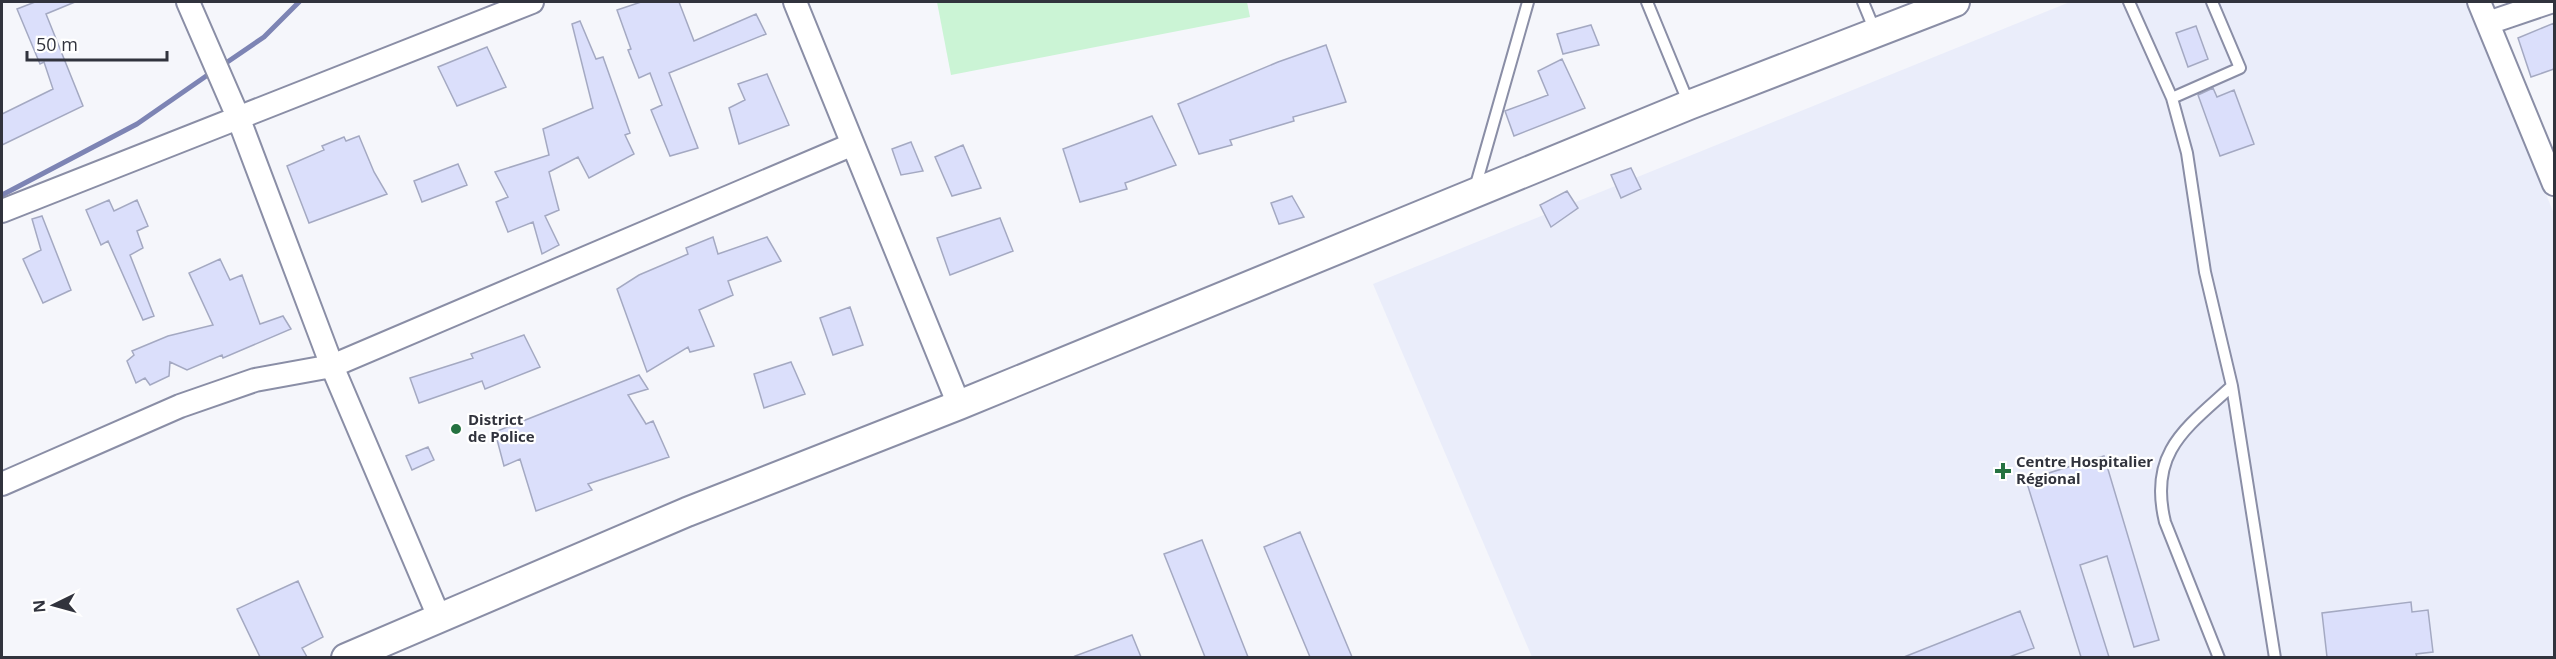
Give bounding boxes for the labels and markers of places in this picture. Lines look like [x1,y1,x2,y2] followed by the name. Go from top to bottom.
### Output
[468,409,535,446] place label: District de Police
[449,422,463,436] marker: District de Police
[2016,451,2153,488] place label: Centre Hospitalier Régional
[1994,462,2012,480] marker: Centre Hospitalier Régional

